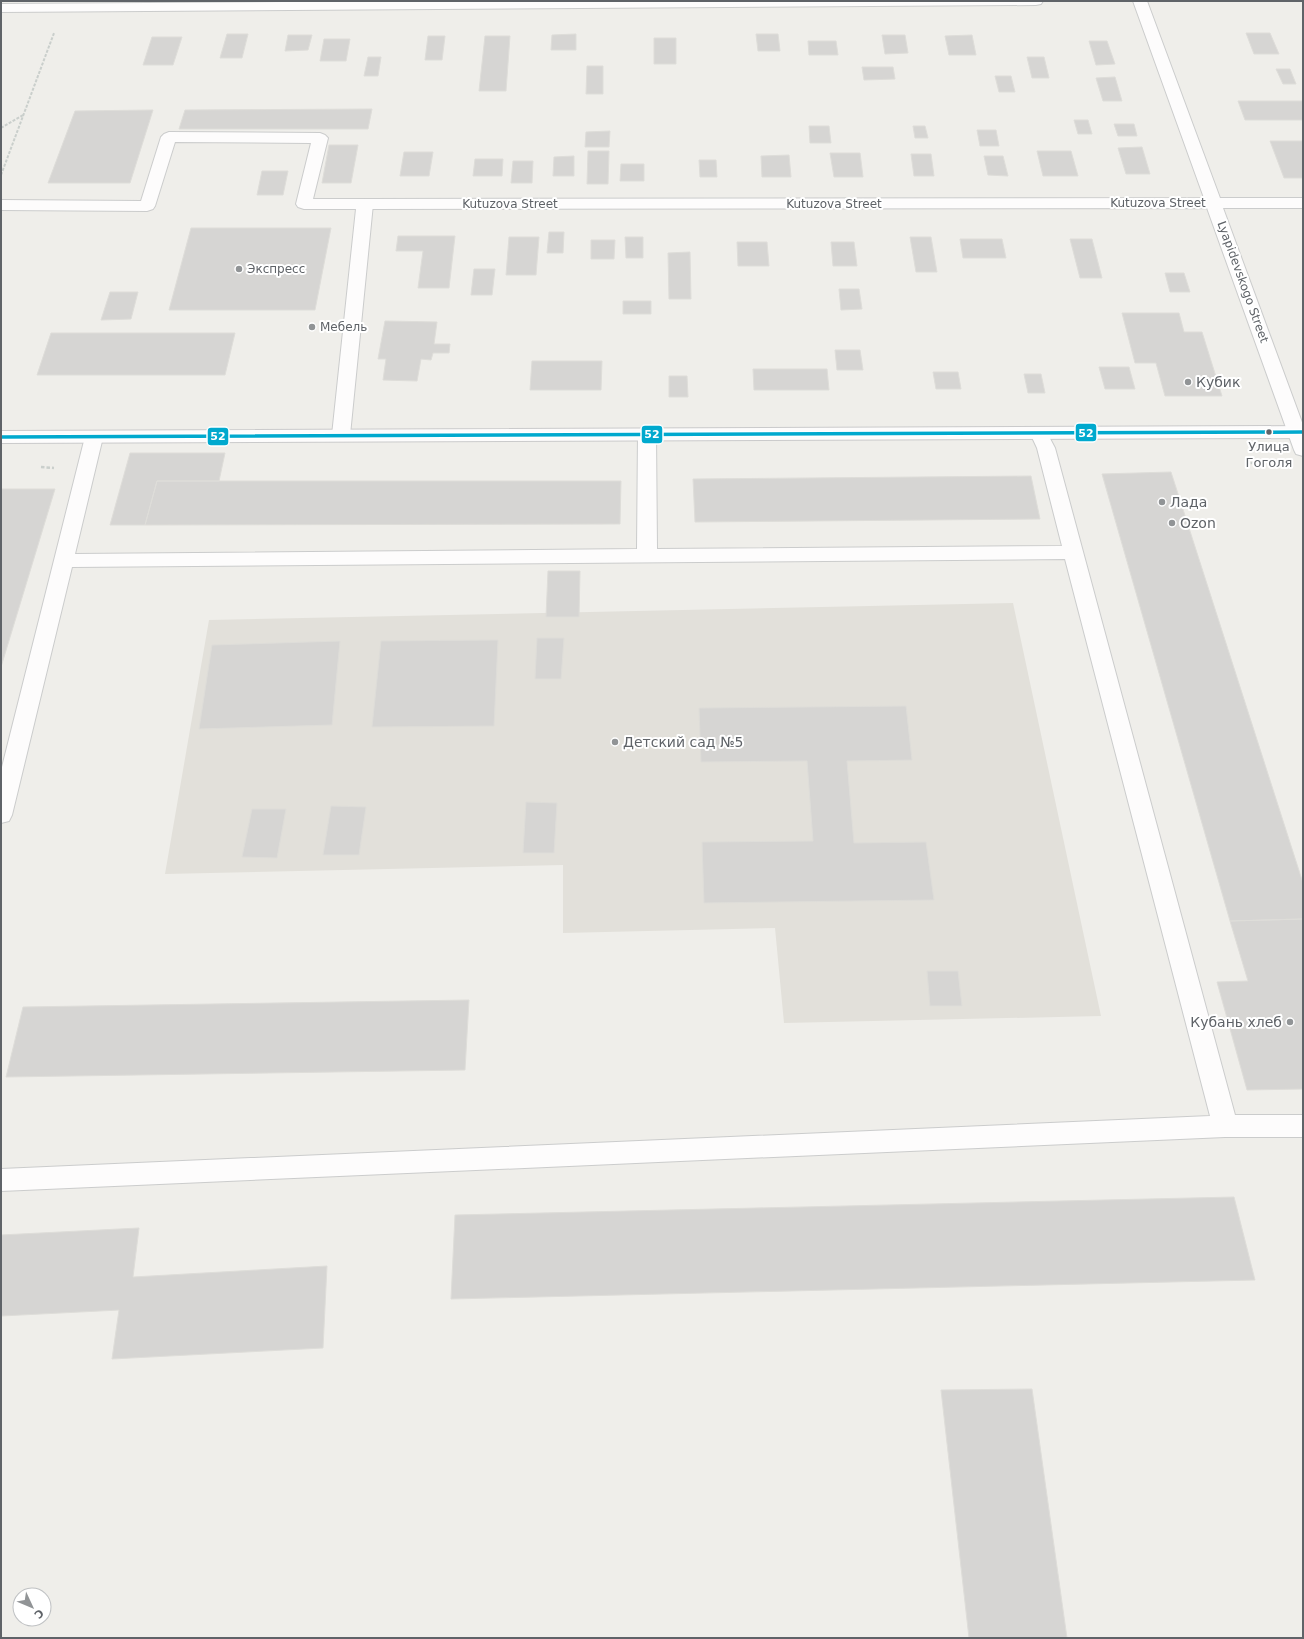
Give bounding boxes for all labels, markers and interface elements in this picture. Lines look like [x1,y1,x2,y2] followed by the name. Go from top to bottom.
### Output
[1110,196,1206,210] street label: Kutuzova Street
[462,197,558,211] street label: Kutuzova Street
[786,197,882,211] street label: Kutuzova Street
[1214,219,1272,345] street label: Lyapidevskogo Street
[247,262,305,276] place label: Экспресс
[234,264,244,274] marker: Экспресс
[320,320,367,334] place label: Мебель
[307,322,317,332] marker: Мебель
[1196,374,1240,390] place label: Кубик
[1183,377,1193,387] marker: Кубик
[1075,423,1097,442] line badge: 52
[641,425,663,444] line badge: 52
[207,427,229,446] line badge: 52
[1078,427,1094,440] text: 52
[1264,427,1274,437] marker: Улица Гоголя
[644,428,660,441] text: 52
[210,430,226,443] text: 52
[1246,439,1292,470] place label: Улица Гоголя
[1170,494,1207,510] place label: Лада
[1157,497,1167,507] marker: Лада
[1180,515,1216,531] place label: Ozon
[1167,518,1177,528] marker: Ozon
[623,734,743,750] place label: Детский сад №5
[610,737,620,747] marker: Детский сад №5
[1190,1014,1282,1030] place label: Кубань хлеб
[1285,1017,1295,1027] marker: Кубань хлеб
[12,1587,52,1627] north arrow
[31,1606,46,1621] text: С

